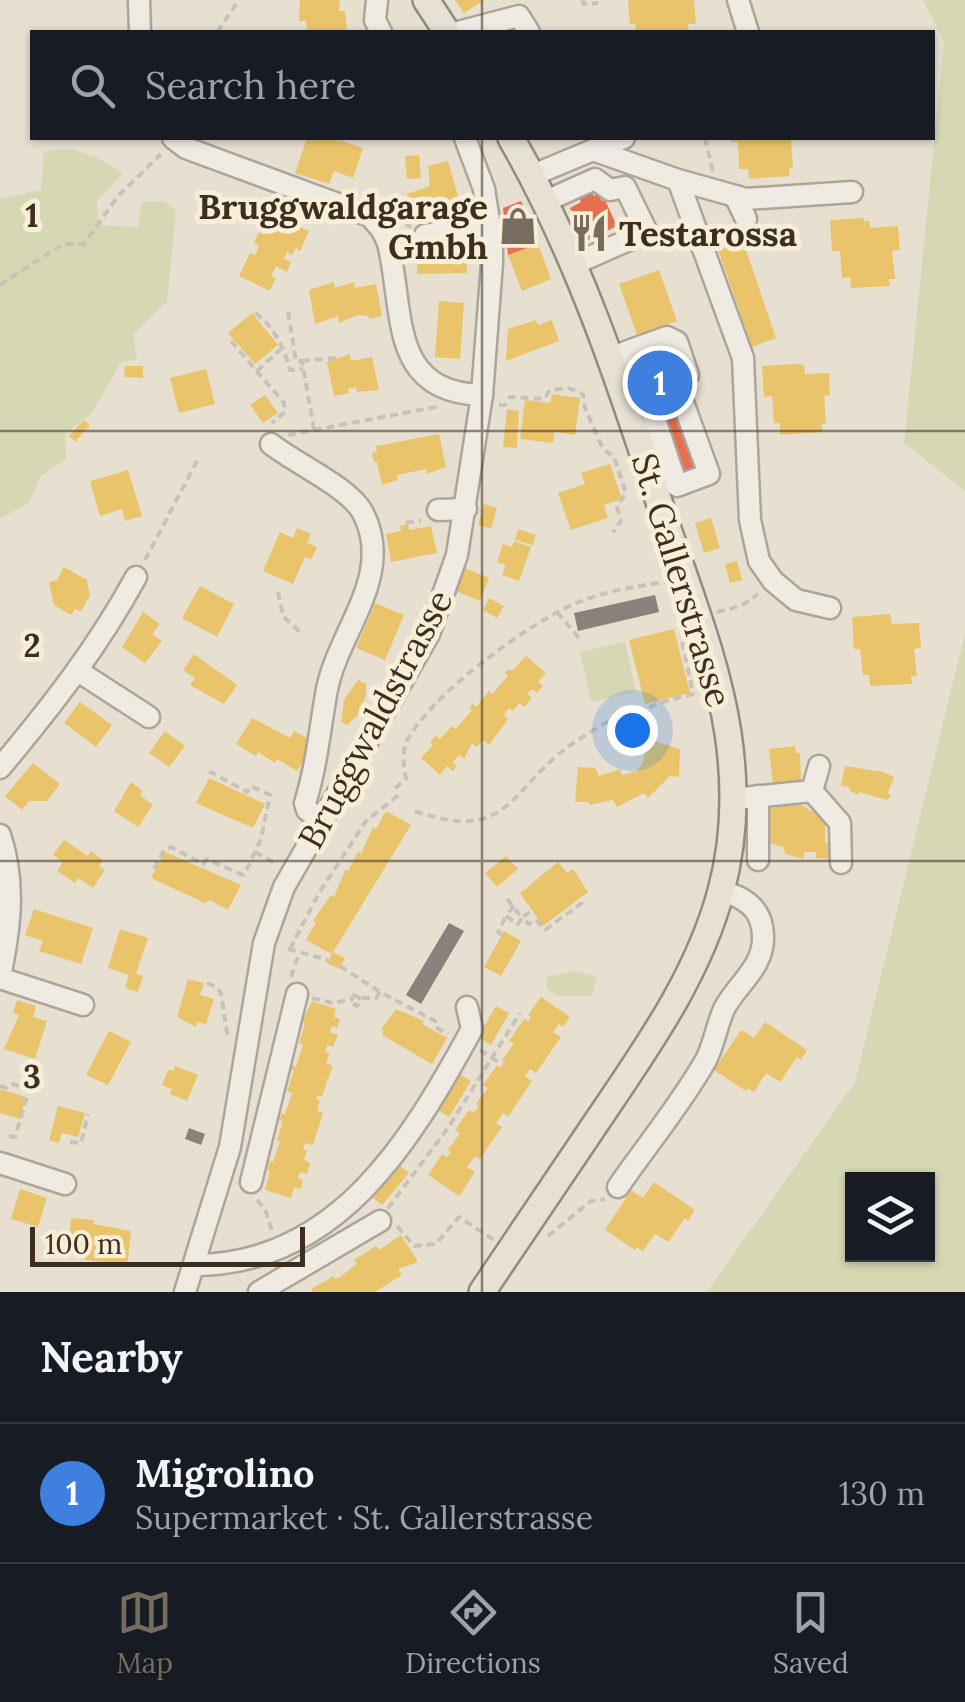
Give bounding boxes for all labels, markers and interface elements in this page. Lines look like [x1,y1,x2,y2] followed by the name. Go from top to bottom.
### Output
[30,30,935,140] search box
[65,58,120,113] icon: search
[145,61,356,109] text: Search here
[198,184,488,269] place label: Bruggwaldgarage Gmbh
[26,195,39,236] text: 1
[497,205,539,247] shop icon: Bruggwaldgarage Gmbh
[619,211,797,256] place label: Testarossa
[568,212,610,254] restaurant icon: Testarossa
[628,346,692,420] pin: 1
[622,448,742,712] street label: St. Gallerstrasse
[288,582,462,856] street label: Bruggwaldstrasse
[23,625,41,666] text: 2
[607,705,658,756] your location
[23,1056,41,1097] text: 3
[845,1172,935,1262] map controls
[845,1172,935,1262] button: layers
[30,1222,305,1266] scale bar
[45,1226,122,1262] text: 100 m
[40,1330,183,1384] text: Nearby
[135,1449,315,1497] text: Migrolino
[66,1473,79,1514] text: 1
[839,1473,925,1514] text: 130 m
[135,1497,593,1538] text: Supermarket · St. Gallerstrasse
[116,1585,173,1681] tab: Map
[405,1585,541,1681] tab: Directions
[773,1585,849,1681] tab: Saved

